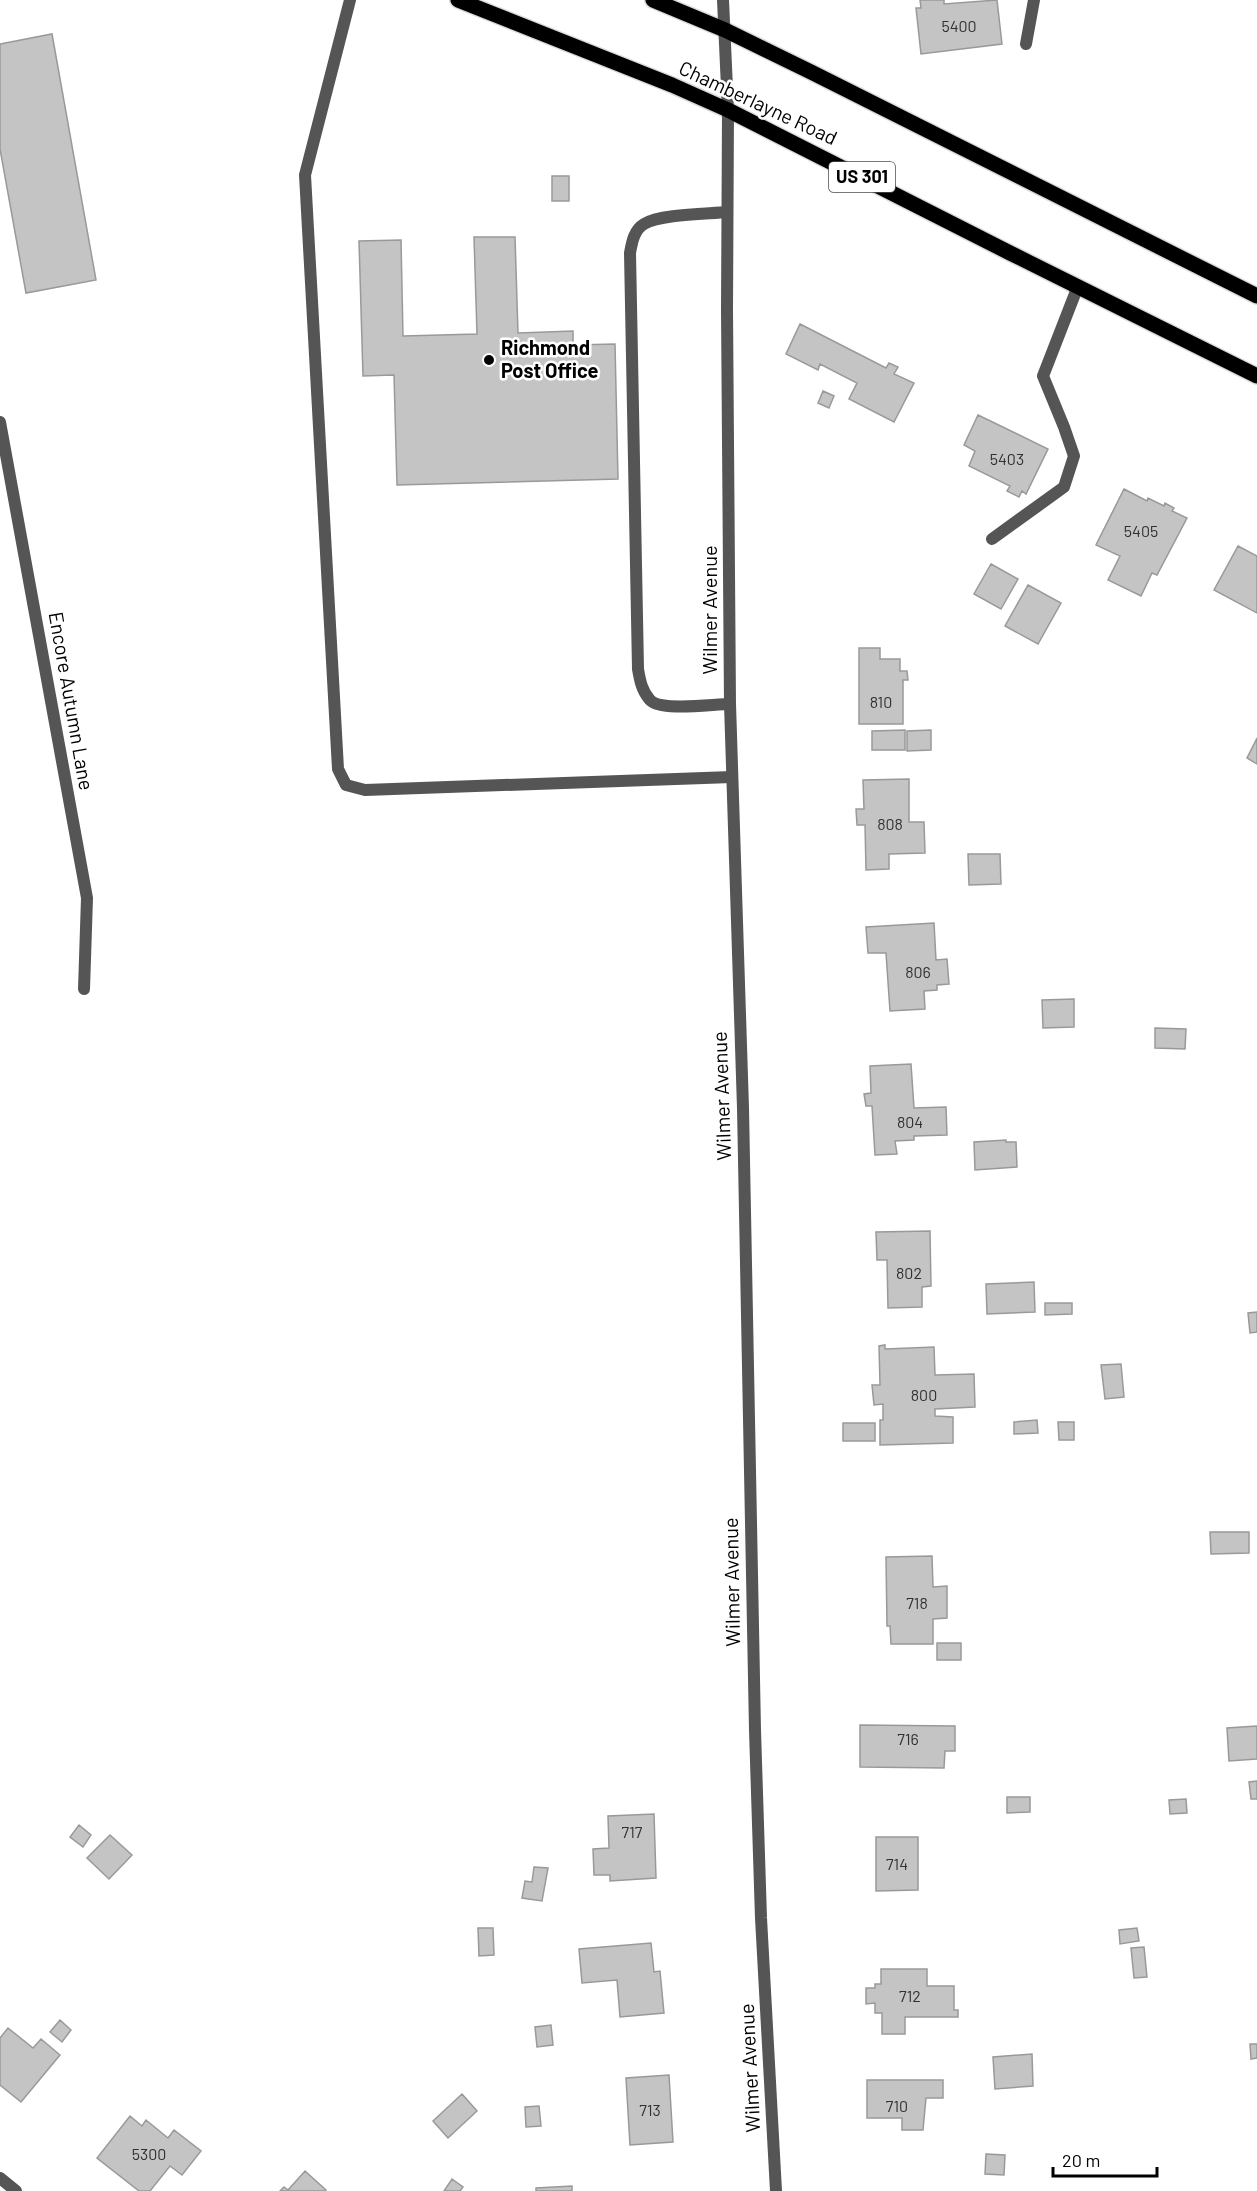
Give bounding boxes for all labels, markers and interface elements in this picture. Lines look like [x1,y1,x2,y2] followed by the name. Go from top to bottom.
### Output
[941,16,977,35] house number: 5400
[675,55,841,149] street label: Chamberlayne Road
[829,162,895,192] road number: US 301
[501,335,599,382] place label: Richmond Post Office
[482,353,496,367] marker: Richmond Post Office
[990,449,1024,468] house number: 5403
[1124,521,1158,540] house number: 5405
[697,545,721,675] street label: Wilmer Avenue
[44,610,100,792] street label: Encore Autumn Lane
[870,692,892,711] house number: 810
[877,814,903,833] house number: 808
[905,962,931,981] house number: 806
[707,1031,735,1161] street label: Wilmer Avenue
[897,1112,923,1131] house number: 804
[896,1263,922,1282] house number: 802
[911,1385,937,1404] house number: 800
[718,1517,744,1647] street label: Wilmer Avenue
[906,1593,928,1612] house number: 718
[897,1729,919,1748] house number: 716
[622,1822,643,1841] house number: 717
[886,1854,908,1873] house number: 714
[899,1986,921,2005] house number: 712
[734,2003,764,2133] street label: Wilmer Avenue
[886,2096,908,2115] house number: 710
[639,2100,661,2119] house number: 713
[1053,2140,1156,2178] scale bar
[132,2144,166,2163] house number: 5300
[1062,2149,1100,2171] text: 20 m

